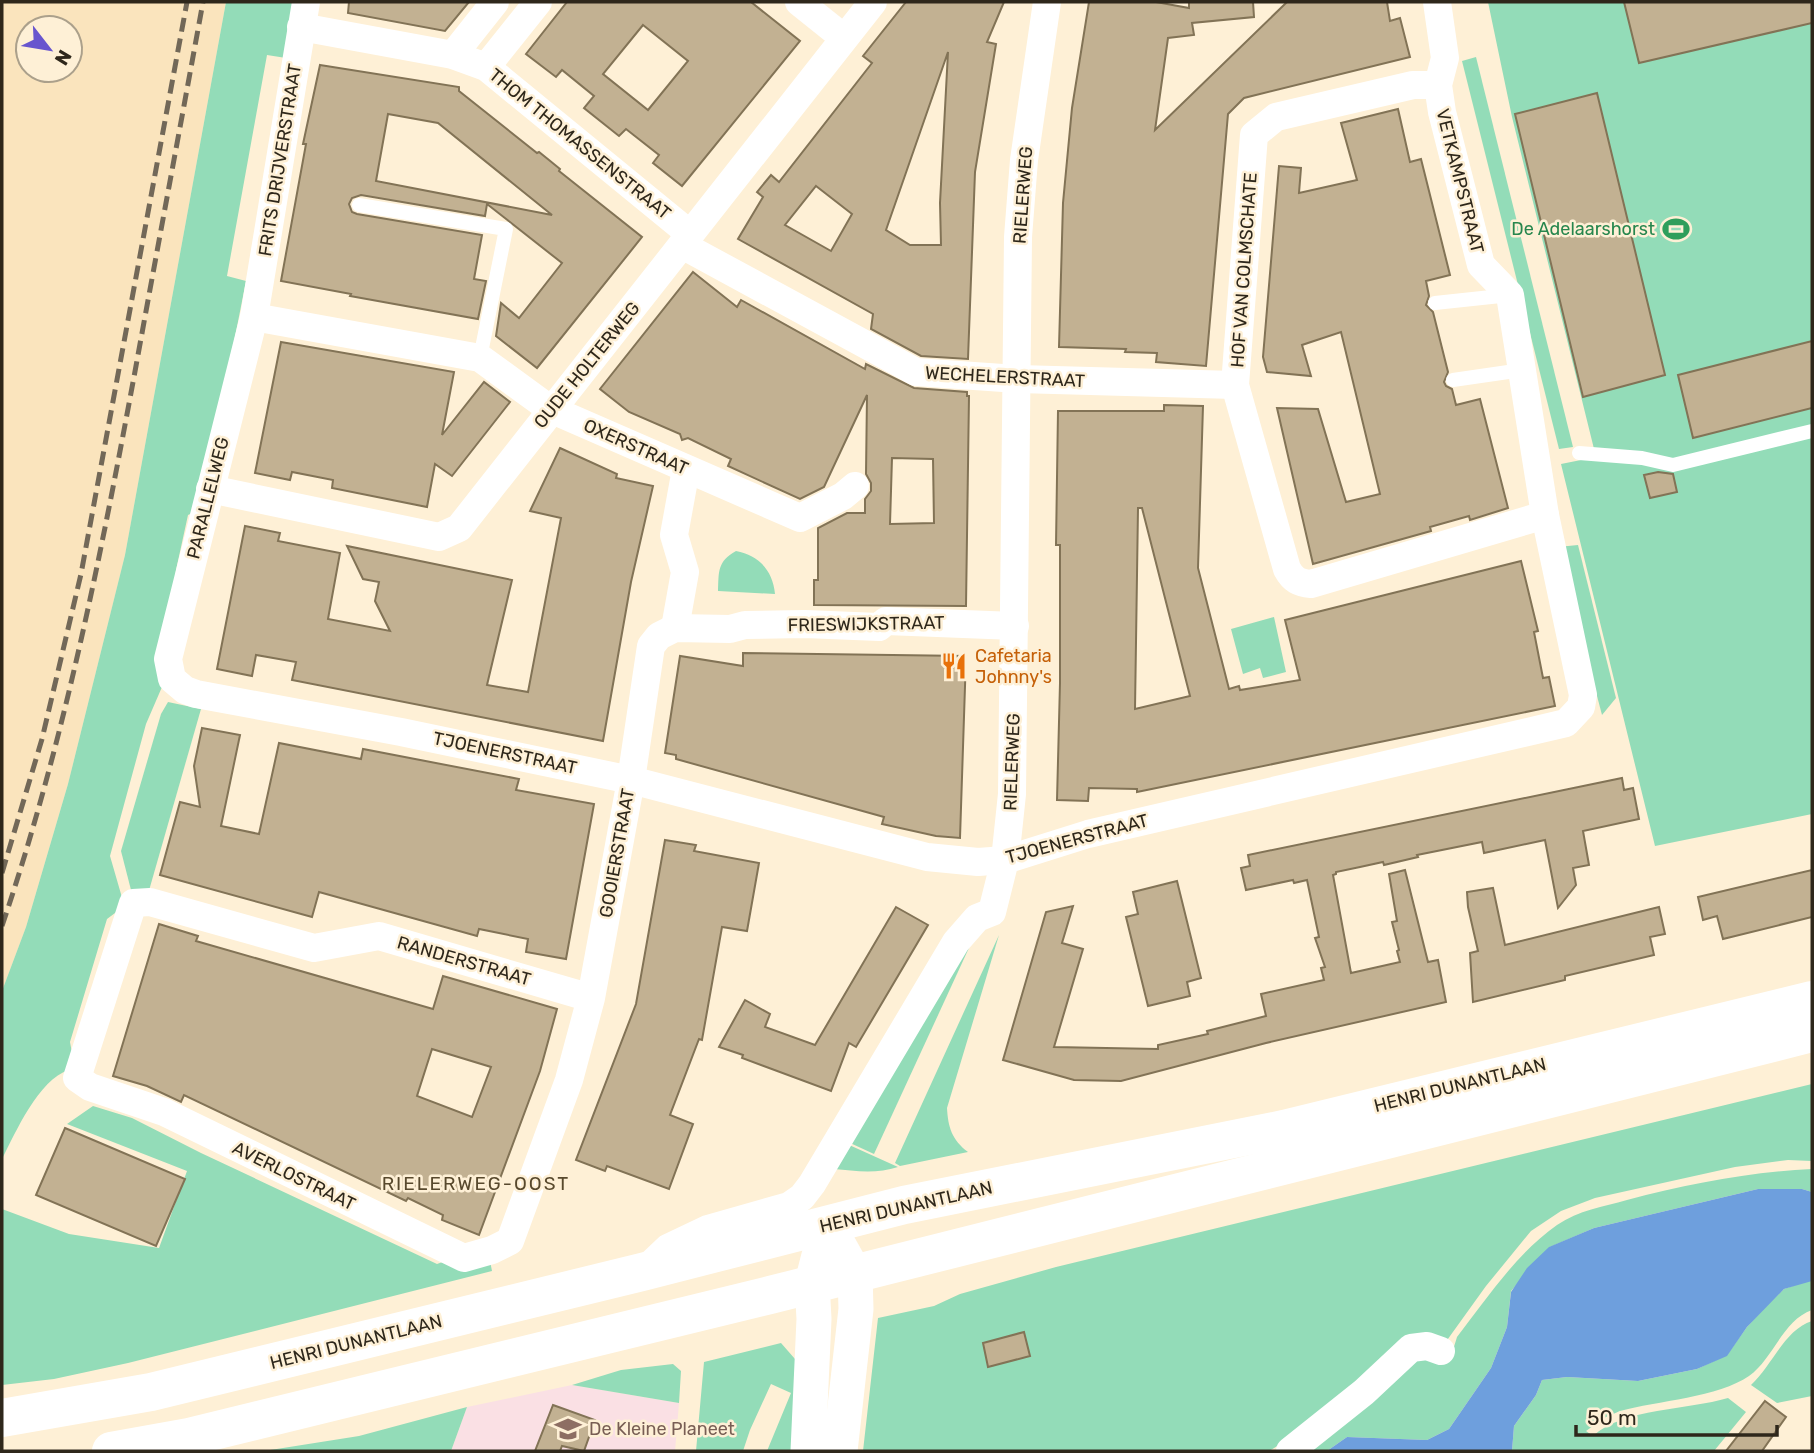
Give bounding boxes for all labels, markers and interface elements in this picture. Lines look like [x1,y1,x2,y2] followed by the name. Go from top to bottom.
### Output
[14,14,84,84] north arrow
[50,46,77,69] text: N
[254,62,306,258] street label: FRITS DRIJVERSTRAAT
[485,64,675,224] street label: THOM THOMASSENSTRAAT
[1431,106,1489,256] street label: VETKAMPSTRAAT
[1009,145,1037,245] street label: RIELERWEG
[1226,172,1262,368] street label: HOF VAN COLMSCHATE
[1661,214,1691,244] sports icon: De Adelaarshorst
[1511,218,1655,240] place label: De Adelaarshorst
[529,297,645,433] street label: OUDE HOLTERWEG
[924,362,1086,392] street label: WECHELERSTRAAT
[580,414,692,480] street label: OXERSTRAAT
[182,435,234,561] street label: PARALLELWEG
[787,612,945,636] street label: FRIESWIJKSTRAAT
[975,645,1052,688] place label: Cafetaria Johnny's
[939,651,969,681] restaurant icon: Cafetaria Johnny's
[999,713,1025,811] street label: RIELERWEG
[431,727,579,779] street label: TJOENERSTRAAT
[595,787,639,919] street label: GOOIERSTRAAT
[1003,809,1151,869] street label: TJOENERSTRAAT
[395,931,533,991] street label: RANDERSTRAAT
[1372,1053,1548,1117] street label: HENRI DUNANTLAAN
[229,1137,359,1215] street label: AVERLOSTRAAT
[382,1172,570,1195] district label: RIELERWEG-OOST
[817,1176,995,1238] street label: HENRI DUNANTLAAN
[268,1310,444,1374] street label: HENRI DUNANTLAAN
[1576,1394,1777,1438] scale bar
[1587,1405,1637,1430] text: 50 m
[553,1414,583,1444] school or university icon: De Kleine Planeet
[589,1418,735,1440] place label: De Kleine Planeet

